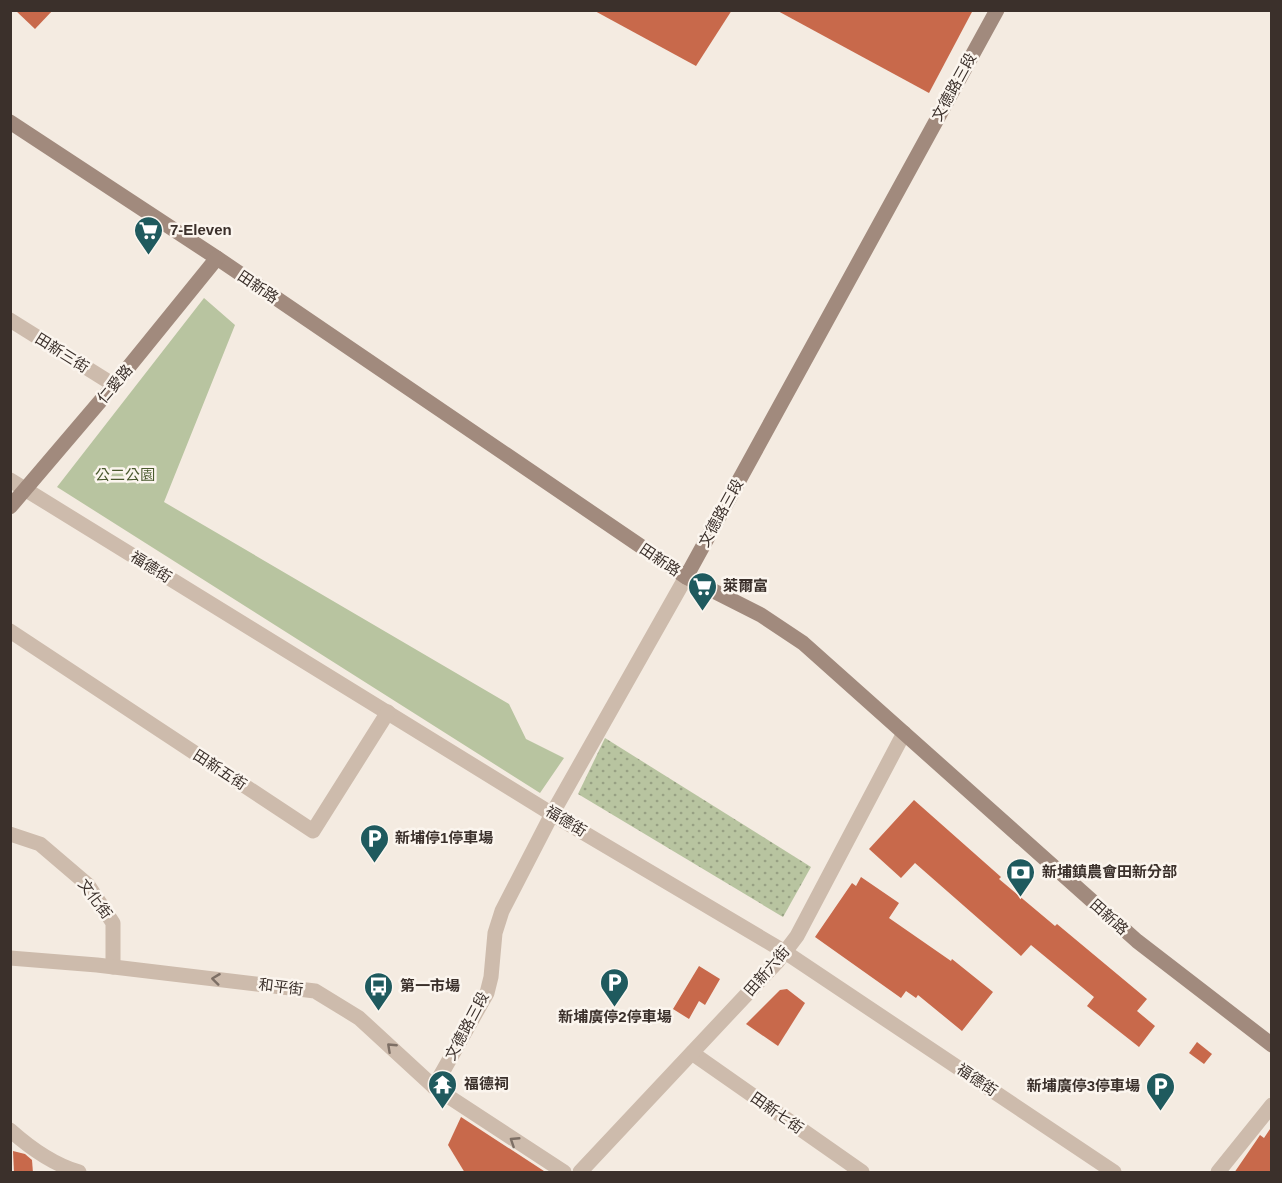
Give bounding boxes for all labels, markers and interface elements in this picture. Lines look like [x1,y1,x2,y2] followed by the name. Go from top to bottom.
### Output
[928,50,979,124] street label: 文德路三段
[133,214,165,256] supermarket icon: 7-Eleven
[170,221,232,238] place label: 7-Eleven
[235,267,282,306] street label: 田新路
[32,329,92,376] street label: 田新三街
[94,361,136,406] street label: 仁愛路
[95,466,155,483] park label: 公二公園
[695,476,746,550] street label: 文德路三段
[637,540,684,579] street label: 田新路
[128,547,175,586] street label: 福德街
[686,570,718,612] supermarket icon: 萊爾富
[723,577,768,594] place label: 萊爾富
[190,746,250,793] street label: 田新五街
[543,802,590,839] street label: 福德街
[358,822,390,864] parking icon: 新埔停1停車場
[395,829,493,846] place label: 新埔停1停車場
[1005,856,1037,898] bank icon: 新埔鎮農會田新分部
[1042,863,1177,880] place label: 新埔鎮農會田新分部
[75,876,116,922] street label: 文化街
[1087,895,1132,938] street label: 田新路
[741,942,793,999] street label: 田新六街
[599,966,631,1008] parking icon: 新埔廣停2停車場
[363,970,395,1012] bus stop icon: 第一市場
[211,973,220,986] one-way arrow
[258,975,304,998] street label: 和平街
[400,977,460,994] place label: 第一市場
[441,989,492,1063] street label: 文德路三段
[558,1008,672,1025] place label: 新埔廣停2停車場
[387,1043,398,1054] one-way arrow
[954,1060,1001,1099] street label: 福德街
[427,1068,459,1110] temple icon: 福德祠
[1145,1070,1177,1112] parking icon: 新埔廣停3停車場
[464,1075,509,1092] place label: 福德祠
[1027,1077,1140,1094] place label: 新埔廣停3停車場
[748,1088,807,1137] street label: 田新七街
[510,1138,521,1149] one-way arrow

